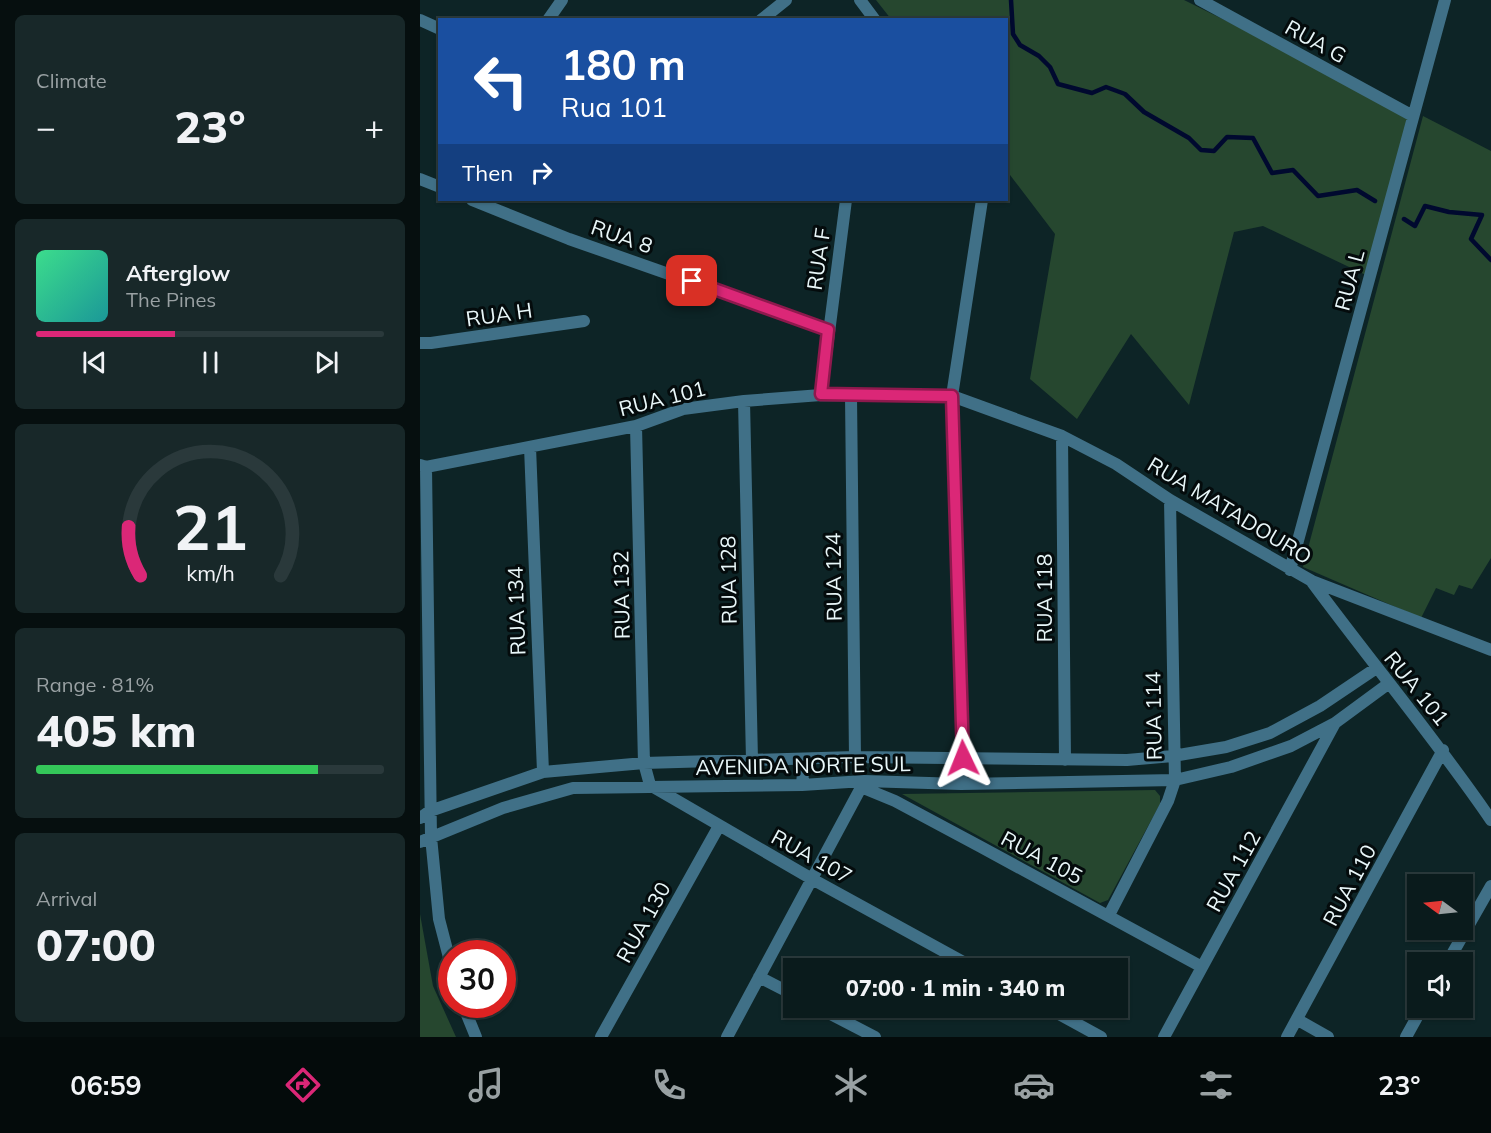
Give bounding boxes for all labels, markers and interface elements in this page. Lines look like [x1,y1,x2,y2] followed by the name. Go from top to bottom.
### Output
[1281,14,1351,68] street label: RUA G
[561,38,686,91] text: 180 m
[462,42,540,120] icon: left
[36,68,107,93] text: Climate
[561,90,667,124] text: Rua 101
[174,98,246,154] text: 23°
[36,106,56,147] text: −
[364,106,384,147] text: +
[525,156,558,189] icon: right
[462,159,513,187] text: Then
[588,213,656,259] street label: RUA 8
[801,226,835,292] street label: RUA F
[1328,246,1370,313] street label: RUA L
[666,255,717,306] pin
[126,259,230,287] text: Afterglow
[675,264,708,297] icon: arrive
[126,287,216,312] text: The Pines
[464,296,534,332] street label: RUA H
[78,346,111,379] icon: previous
[194,346,227,379] icon: pause
[310,346,343,379] icon: next
[616,375,708,421] street label: RUA 101
[1143,451,1317,569] street label: RUA MATADOURO
[173,487,247,566] text: 21
[819,532,847,621] street label: RUA 124
[714,536,742,624] street label: RUA 128
[607,551,635,639] street label: RUA 132
[1031,554,1057,642] street label: RUA 118
[186,559,234,586] text: km/h
[501,566,531,656] street label: RUA 134
[1379,645,1455,731] street label: RUA 101
[1139,671,1167,760] street label: RUA 114
[36,672,154,697] text: Range · 81%
[36,702,197,758] text: 405 km
[931,726,995,790] position arrow
[695,750,911,780] street label: AVENIDA NORTE SUL
[767,823,857,889] street label: RUA 107
[997,825,1087,889] street label: RUA 105
[1200,826,1266,916] street label: RUA 112
[1317,840,1381,930] street label: RUA 110
[1407,874,1473,940] north arrow
[1407,874,1473,1018] map controls
[610,877,676,967] street label: RUA 130
[36,886,97,911] text: Arrival
[36,916,156,972] text: 07:00
[438,940,516,1018] speed limit sign: 30
[1407,952,1473,1018] button: sound
[846,974,1065,1002] text: 07:00 · 1 min · 340 m
[282,1064,324,1106] icon: directions
[465,1064,507,1106] icon: music
[648,1064,690,1106] icon: phone
[830,1064,872,1106] icon: climate
[1013,1064,1055,1106] icon: car
[1195,1064,1237,1106] icon: filters
[70,1068,142,1102] text: 06:59
[1378,1068,1421,1102] text: 23°

